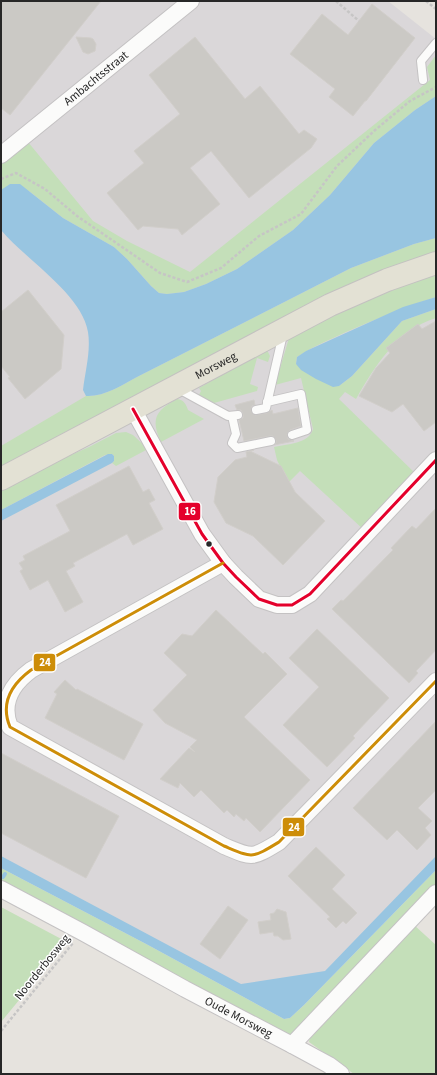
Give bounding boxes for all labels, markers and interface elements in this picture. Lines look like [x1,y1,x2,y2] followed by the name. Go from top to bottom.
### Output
[60,47,132,110] street label: Ambachtsstraat
[192,348,240,384] street label: Morsweg
[178,502,201,521] line badge: 16
[184,504,196,519] text: 16
[204,539,214,549] unlabelled marker
[33,653,56,672] line badge: 24
[39,655,51,670] text: 24
[282,817,305,837] line badge: 24
[288,820,300,835] text: 24
[11,931,74,1004] street label: Noorderbosweg
[202,993,275,1042] street label: Oude Morsweg

